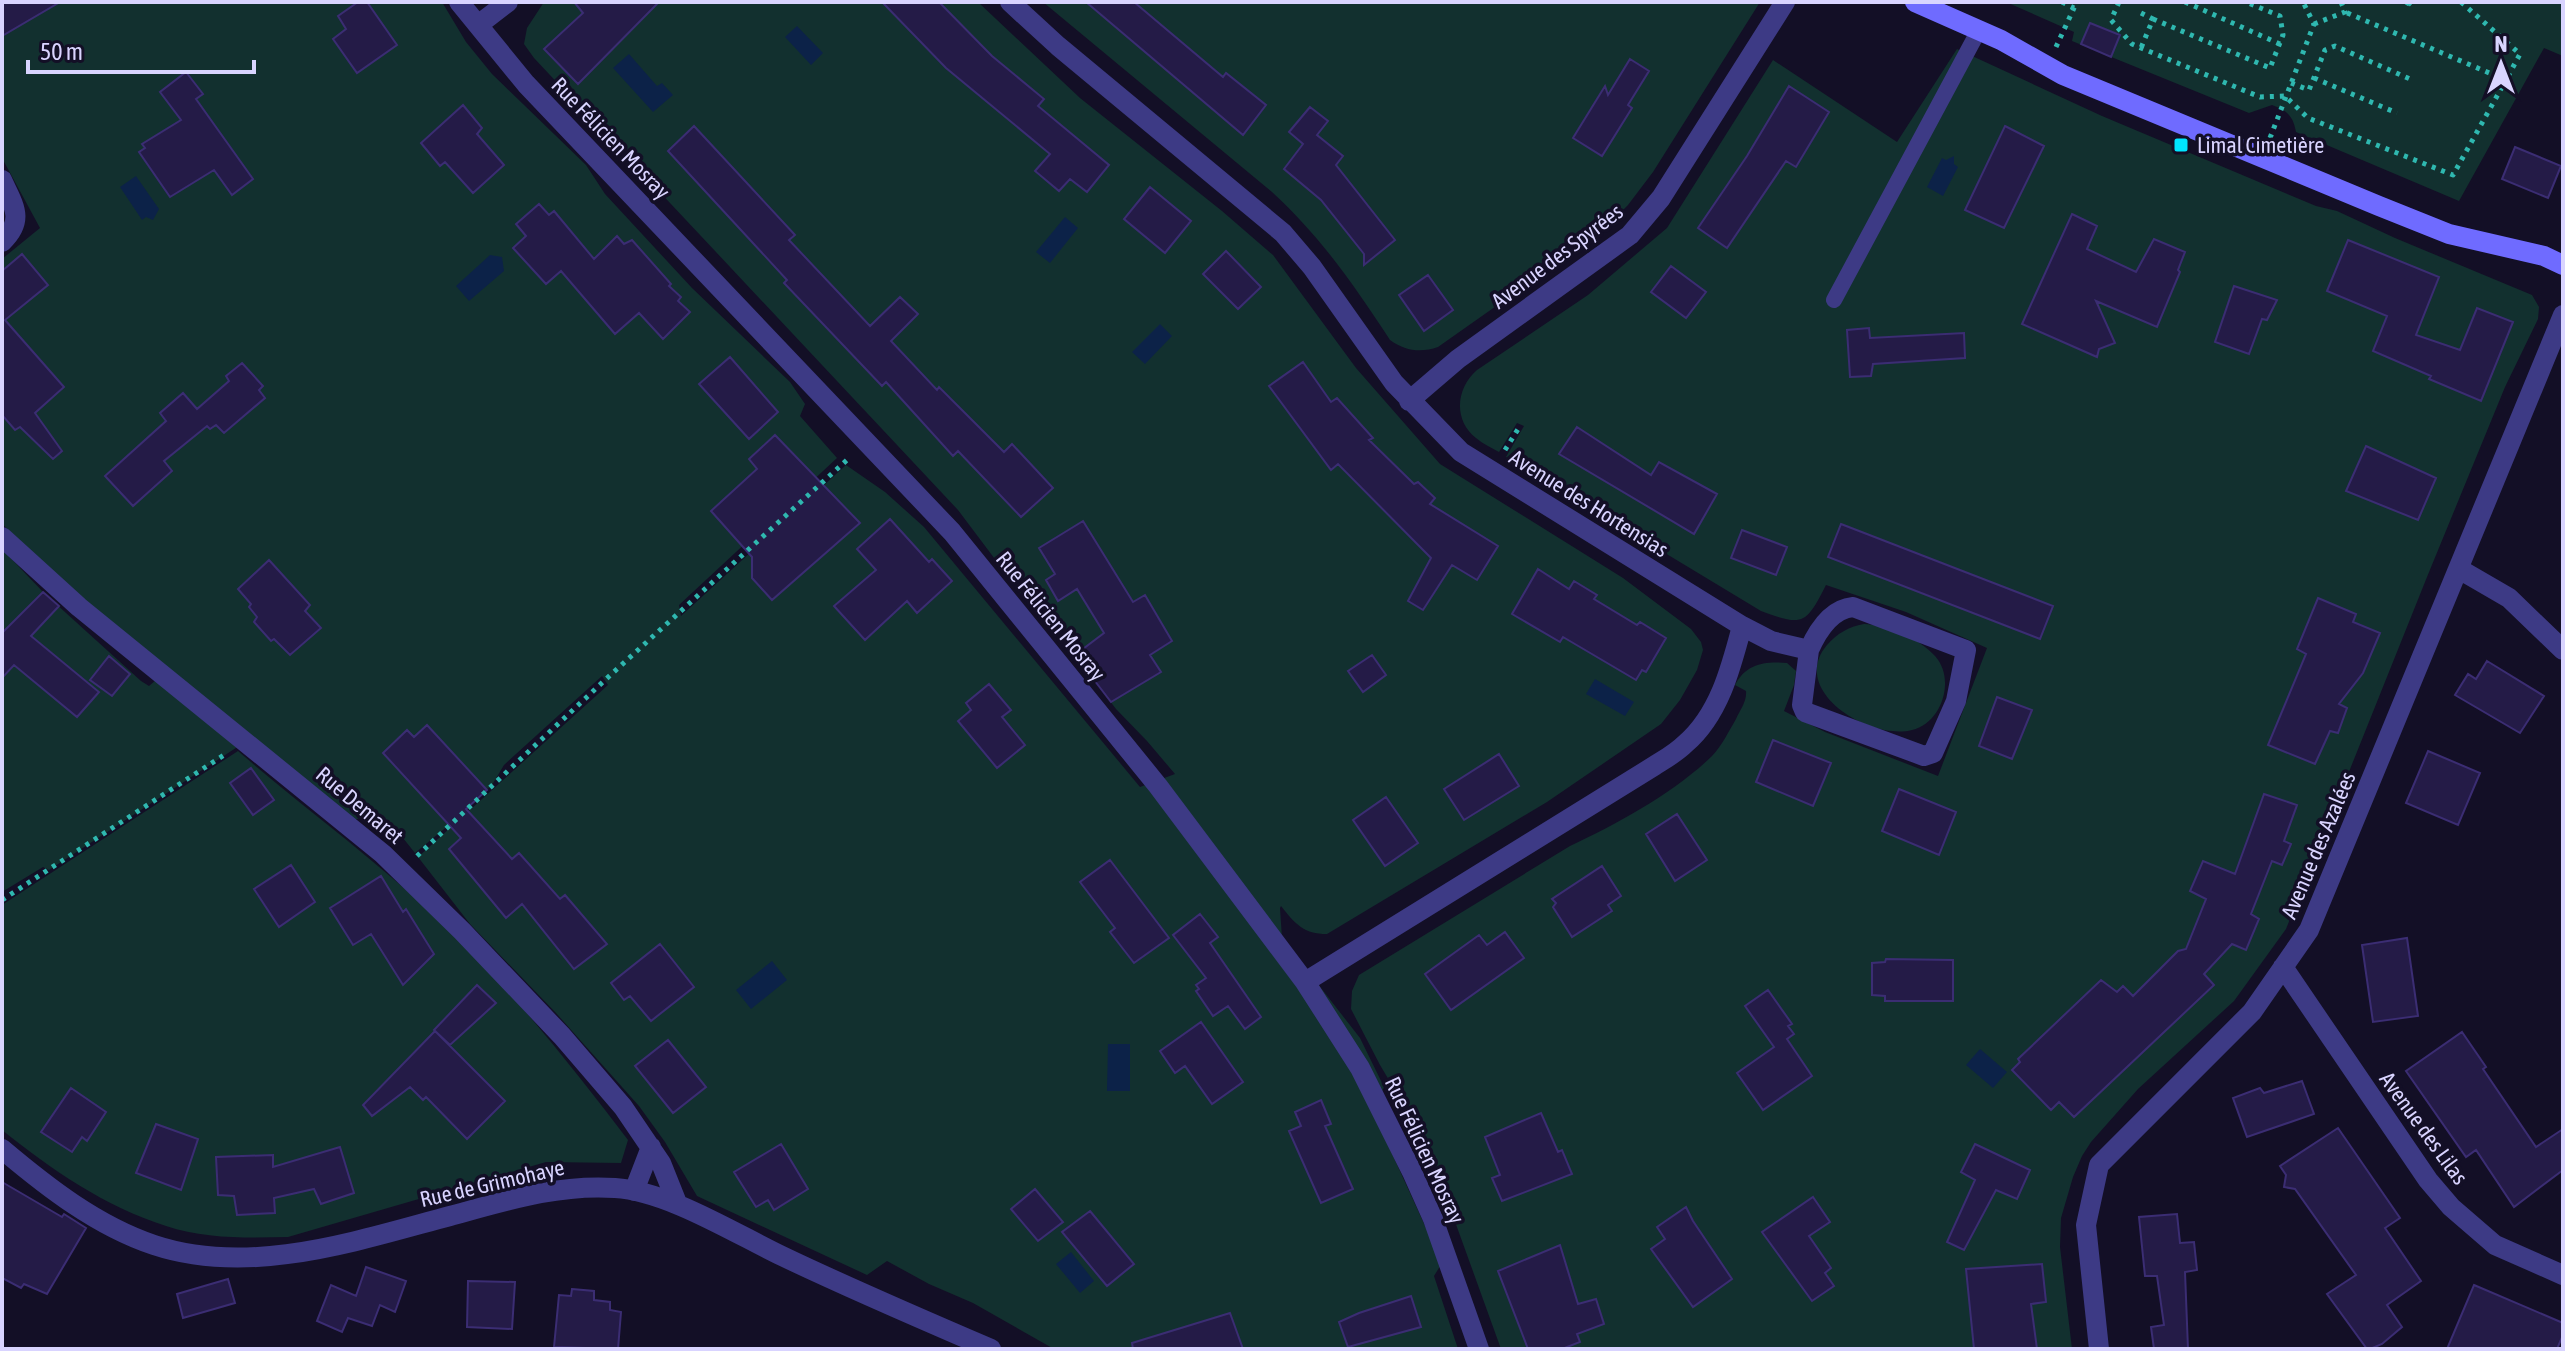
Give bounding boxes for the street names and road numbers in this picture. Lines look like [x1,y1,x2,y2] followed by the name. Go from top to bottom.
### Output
[546,72,676,204] street label: Rue Félicien Mosray
[1486,198,1628,314] street label: Avenue des Spyrées
[1505,444,1673,562] street label: Avenue des Hortensias
[991,546,1111,686] street label: Rue Félicien Mosray
[311,761,409,849] street label: Rue Demaret
[2275,767,2361,922] street label: Avenue des Azalées
[2375,1067,2474,1189] street label: Avenue des Lilas
[1380,1072,1470,1228] street label: Rue Félicien Mosray
[417,1154,567,1212] street label: Rue de Grimohaye

